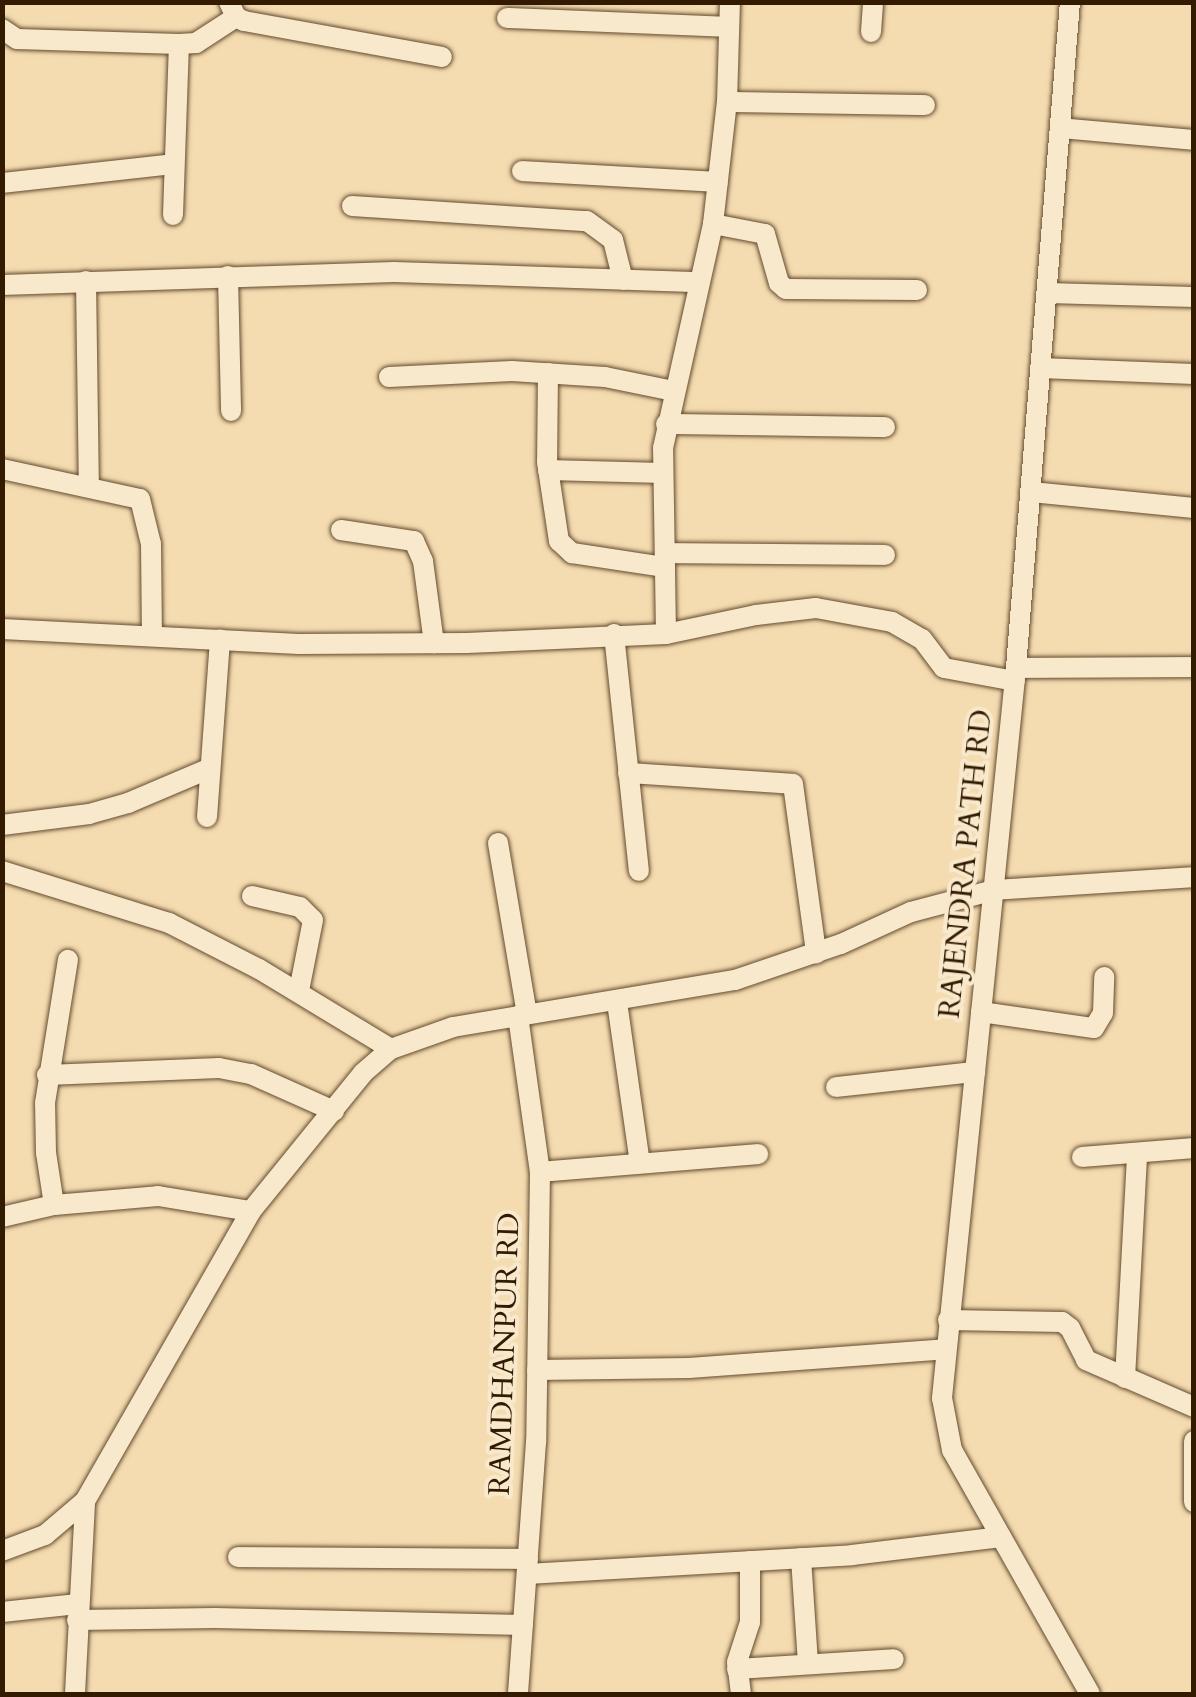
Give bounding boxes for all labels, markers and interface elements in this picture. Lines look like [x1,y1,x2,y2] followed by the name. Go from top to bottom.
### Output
[932,708,1000,1020] street label: RAJENDRA PATH RD
[482,1212,528,1496] street label: RAMDHANPUR RD

